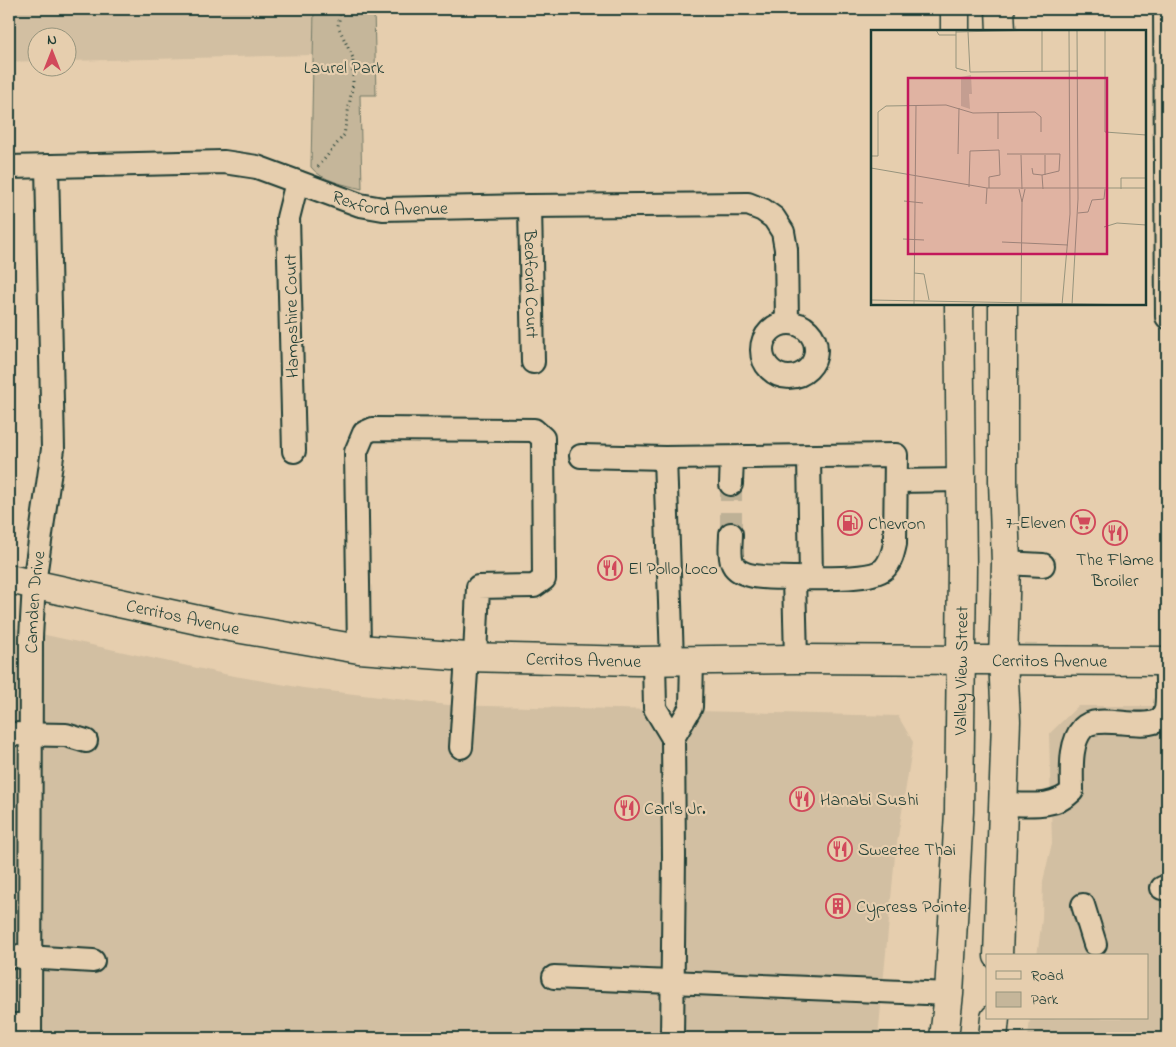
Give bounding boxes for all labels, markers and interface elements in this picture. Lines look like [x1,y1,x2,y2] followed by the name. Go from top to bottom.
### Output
[28,28,78,78] north arrow
[47,30,57,51] text: N
[871,30,1146,305] inset map
[304,56,384,82] park label: Laurel Park
[328,185,449,224] street label: Rexford Avenue
[515,229,544,338] street label: Bedford Court
[279,254,307,378] street label: Hampshire Court
[1070,509,1096,535] supermarket icon: 7-Eleven
[837,510,863,536] fuel station icon: Chevron
[1005,511,1066,537] place label: 7-Eleven
[868,512,925,538] place label: Chevron
[1102,520,1128,546] restaurant icon: The Flame Broiler
[1076,548,1155,595] place label: The Flame Broiler
[20,549,54,653] street label: Camden Drive
[597,555,623,581] restaurant icon: El Pollo Loco
[628,557,718,583] place label: El Pollo Loco
[123,594,242,644] street label: Cerritos Avenue
[949,606,977,736] street label: Valley View Street
[526,647,642,676] street label: Cerritos Avenue
[992,649,1108,676] street label: Cerritos Avenue
[789,786,815,812] restaurant icon: Hanabi Sushi
[820,788,919,814] place label: Hanabi Sushi
[614,795,640,821] restaurant icon: Carl's Jr.
[644,797,706,823] place label: Carl's Jr.
[827,836,853,862] restaurant icon: Sweetee Thai
[858,838,956,864] place label: Sweetee Thai
[825,893,851,919] building icon: Cypress Pointe
[856,895,968,921] place label: Cypress Pointe
[986,954,1148,1020] legend
[1031,965,1064,987] text: Road
[1031,989,1059,1011] text: Park

